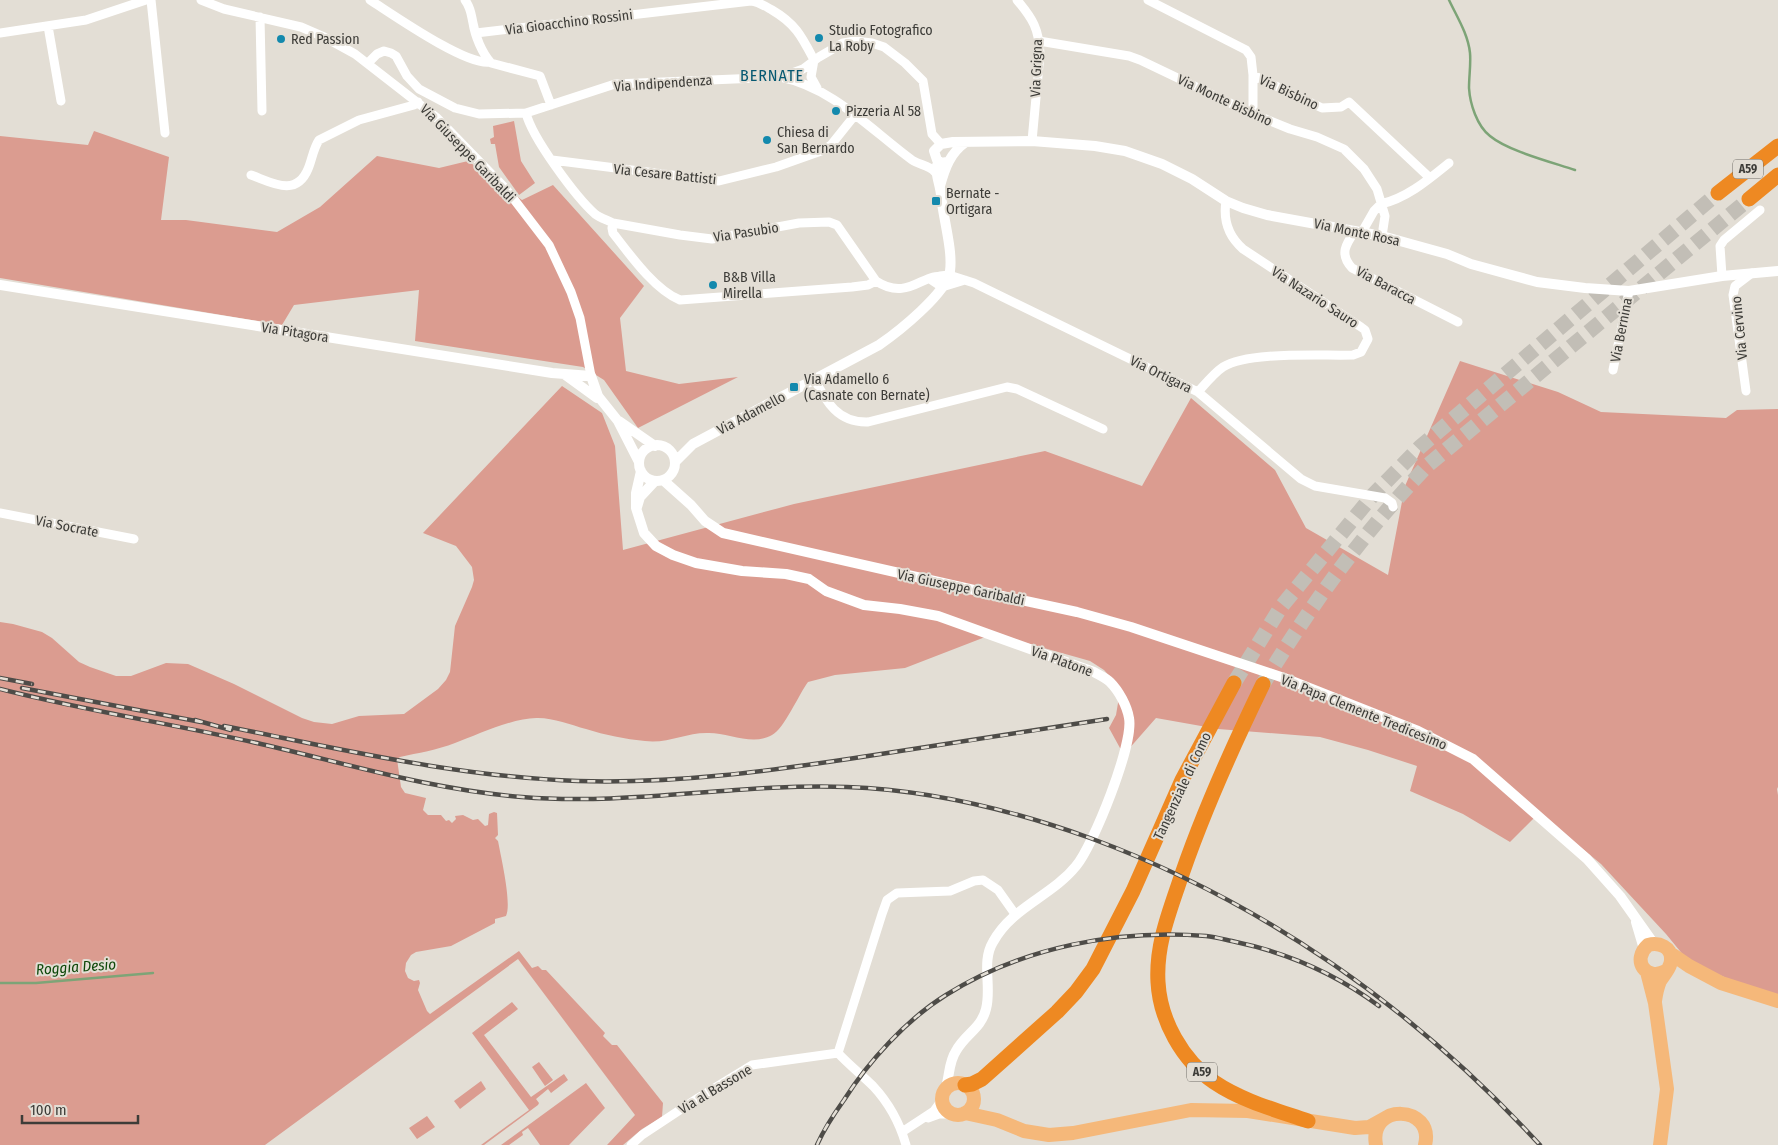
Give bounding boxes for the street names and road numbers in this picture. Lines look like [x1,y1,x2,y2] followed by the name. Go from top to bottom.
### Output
[504,6,634,39] street label: Via Gioacchino Rossini
[1027,39,1046,97] street label: Via Grigna
[1175,71,1275,130] street label: Via Monte Bisbino
[1256,71,1321,114] street label: Via Bisbino
[613,72,713,95] street label: Via Indipendenza
[416,101,519,206] street label: Via Giuseppe Garibaldi
[1733,160,1763,178] road number: A59
[613,161,717,188] street label: Via Cesare Battisti
[1312,215,1402,250] street label: Via Monte Rosa
[712,219,780,246] street label: Via Pasubio
[1268,263,1361,332] street label: Via Nazario Sauro
[1353,263,1419,308] street label: Via Baracca
[1728,295,1751,361] street label: Via Cervino
[1607,296,1636,364] street label: Via Bernina
[260,319,330,346] street label: Via Pitagora
[1127,352,1195,397] street label: Via Ortigara
[714,388,788,439] street label: Via Adamello
[34,512,100,541] street label: Via Socrate
[896,566,1026,609] street label: Via Giuseppe Garibaldi
[1029,642,1095,681] street label: Via Platone
[1278,671,1449,754] street label: Via Papa Clemente Tredicesimo
[1150,730,1215,843] street label: Tangenziale di Como
[676,1061,755,1118] street label: Via al Bassone
[1187,1062,1217,1082] road number: A59

